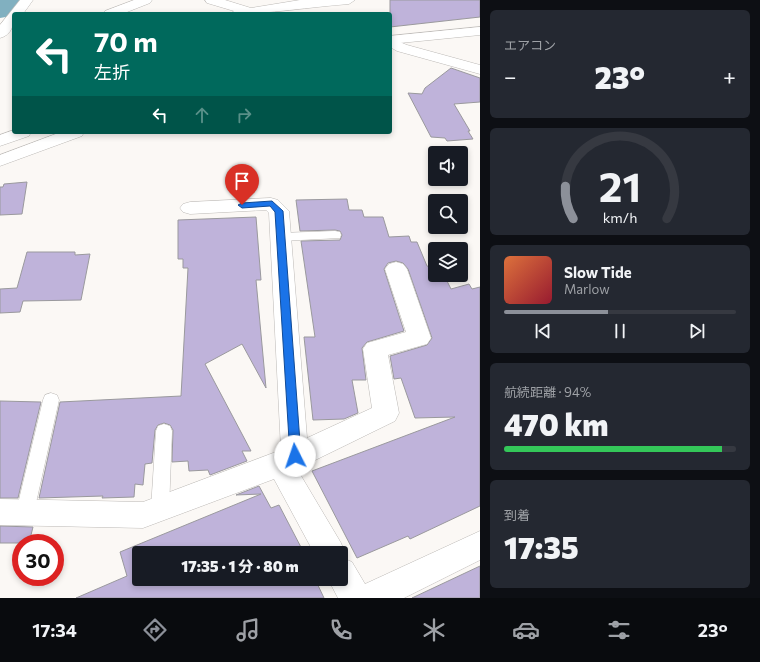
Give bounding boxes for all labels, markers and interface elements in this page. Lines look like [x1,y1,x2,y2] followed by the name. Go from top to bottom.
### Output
[94,24,158,58] text: 70 m
[28,28,80,80] icon: left
[504,37,556,53] text: エアコン
[595,58,645,95] text: 23°
[94,61,130,83] text: 左折
[504,63,517,90] text: −
[723,63,736,90] text: +
[149,104,171,126] icon: left
[191,104,213,126] icon: ahead
[233,104,255,126] icon: right
[428,146,468,282] map controls
[428,146,468,186] button: sound
[599,160,641,211] text: 21
[225,164,259,205] pin
[231,170,253,192] icon: arrive
[428,194,468,234] button: search
[603,208,637,226] text: km/h
[428,242,468,282] button: layers
[564,263,632,281] text: Slow Tide
[564,281,610,297] text: Marlow
[532,320,554,342] icon: previous
[609,320,631,342] icon: pause
[686,320,708,342] icon: next
[504,384,591,400] text: 航続距離 · 94%
[504,405,608,442] text: 470 km
[274,435,316,477] position arrow
[504,507,530,523] text: 到着
[504,528,579,565] text: 17:35
[12,534,64,586] speed limit sign: 30
[181,557,299,575] text: 17:35 · 1 分 · 80 m
[141,616,169,644] icon: directions
[234,616,262,644] icon: music
[327,616,355,644] icon: phone
[420,616,448,644] icon: climate
[512,616,540,644] icon: car
[605,616,633,644] icon: filters
[32,619,77,641] text: 17:34
[698,619,728,641] text: 23°

